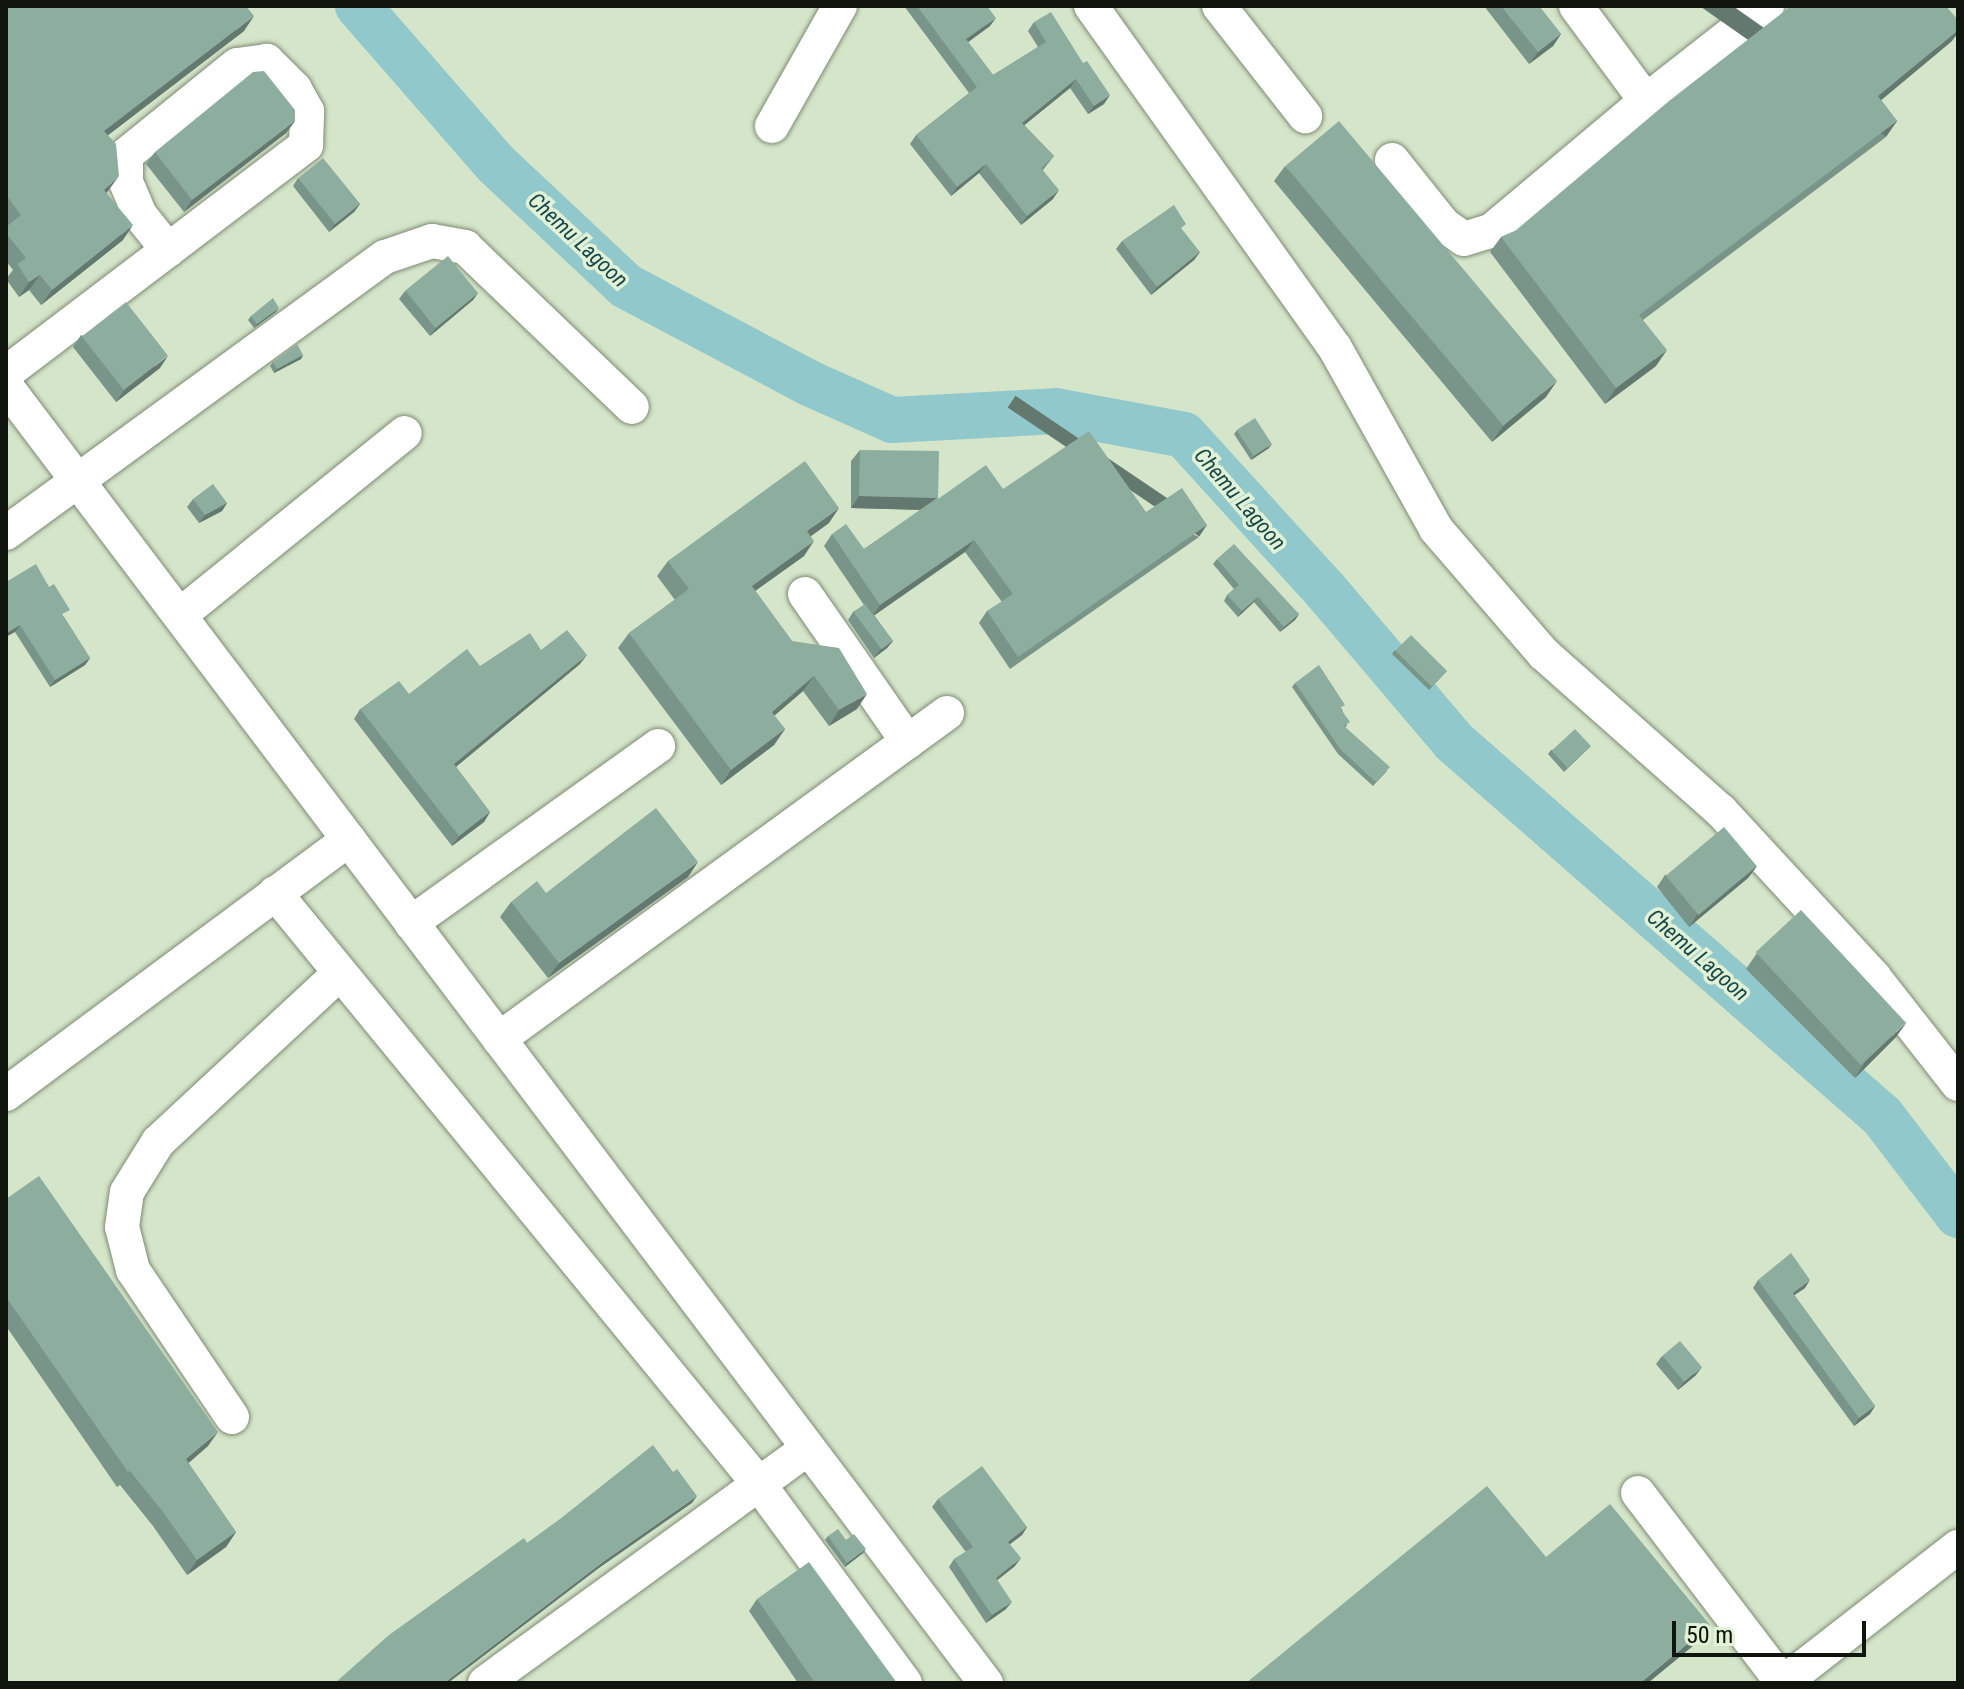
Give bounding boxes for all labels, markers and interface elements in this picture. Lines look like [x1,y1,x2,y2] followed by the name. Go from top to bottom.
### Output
[523,187,633,293] water label: Chemu Lagoon
[1189,443,1291,555] water label: Chemu Lagoon
[1642,904,1754,1006] water label: Chemu Lagoon
[1676,1605,1870,1655] scale bar
[1686,1621,1733,1649] text: 50 m

